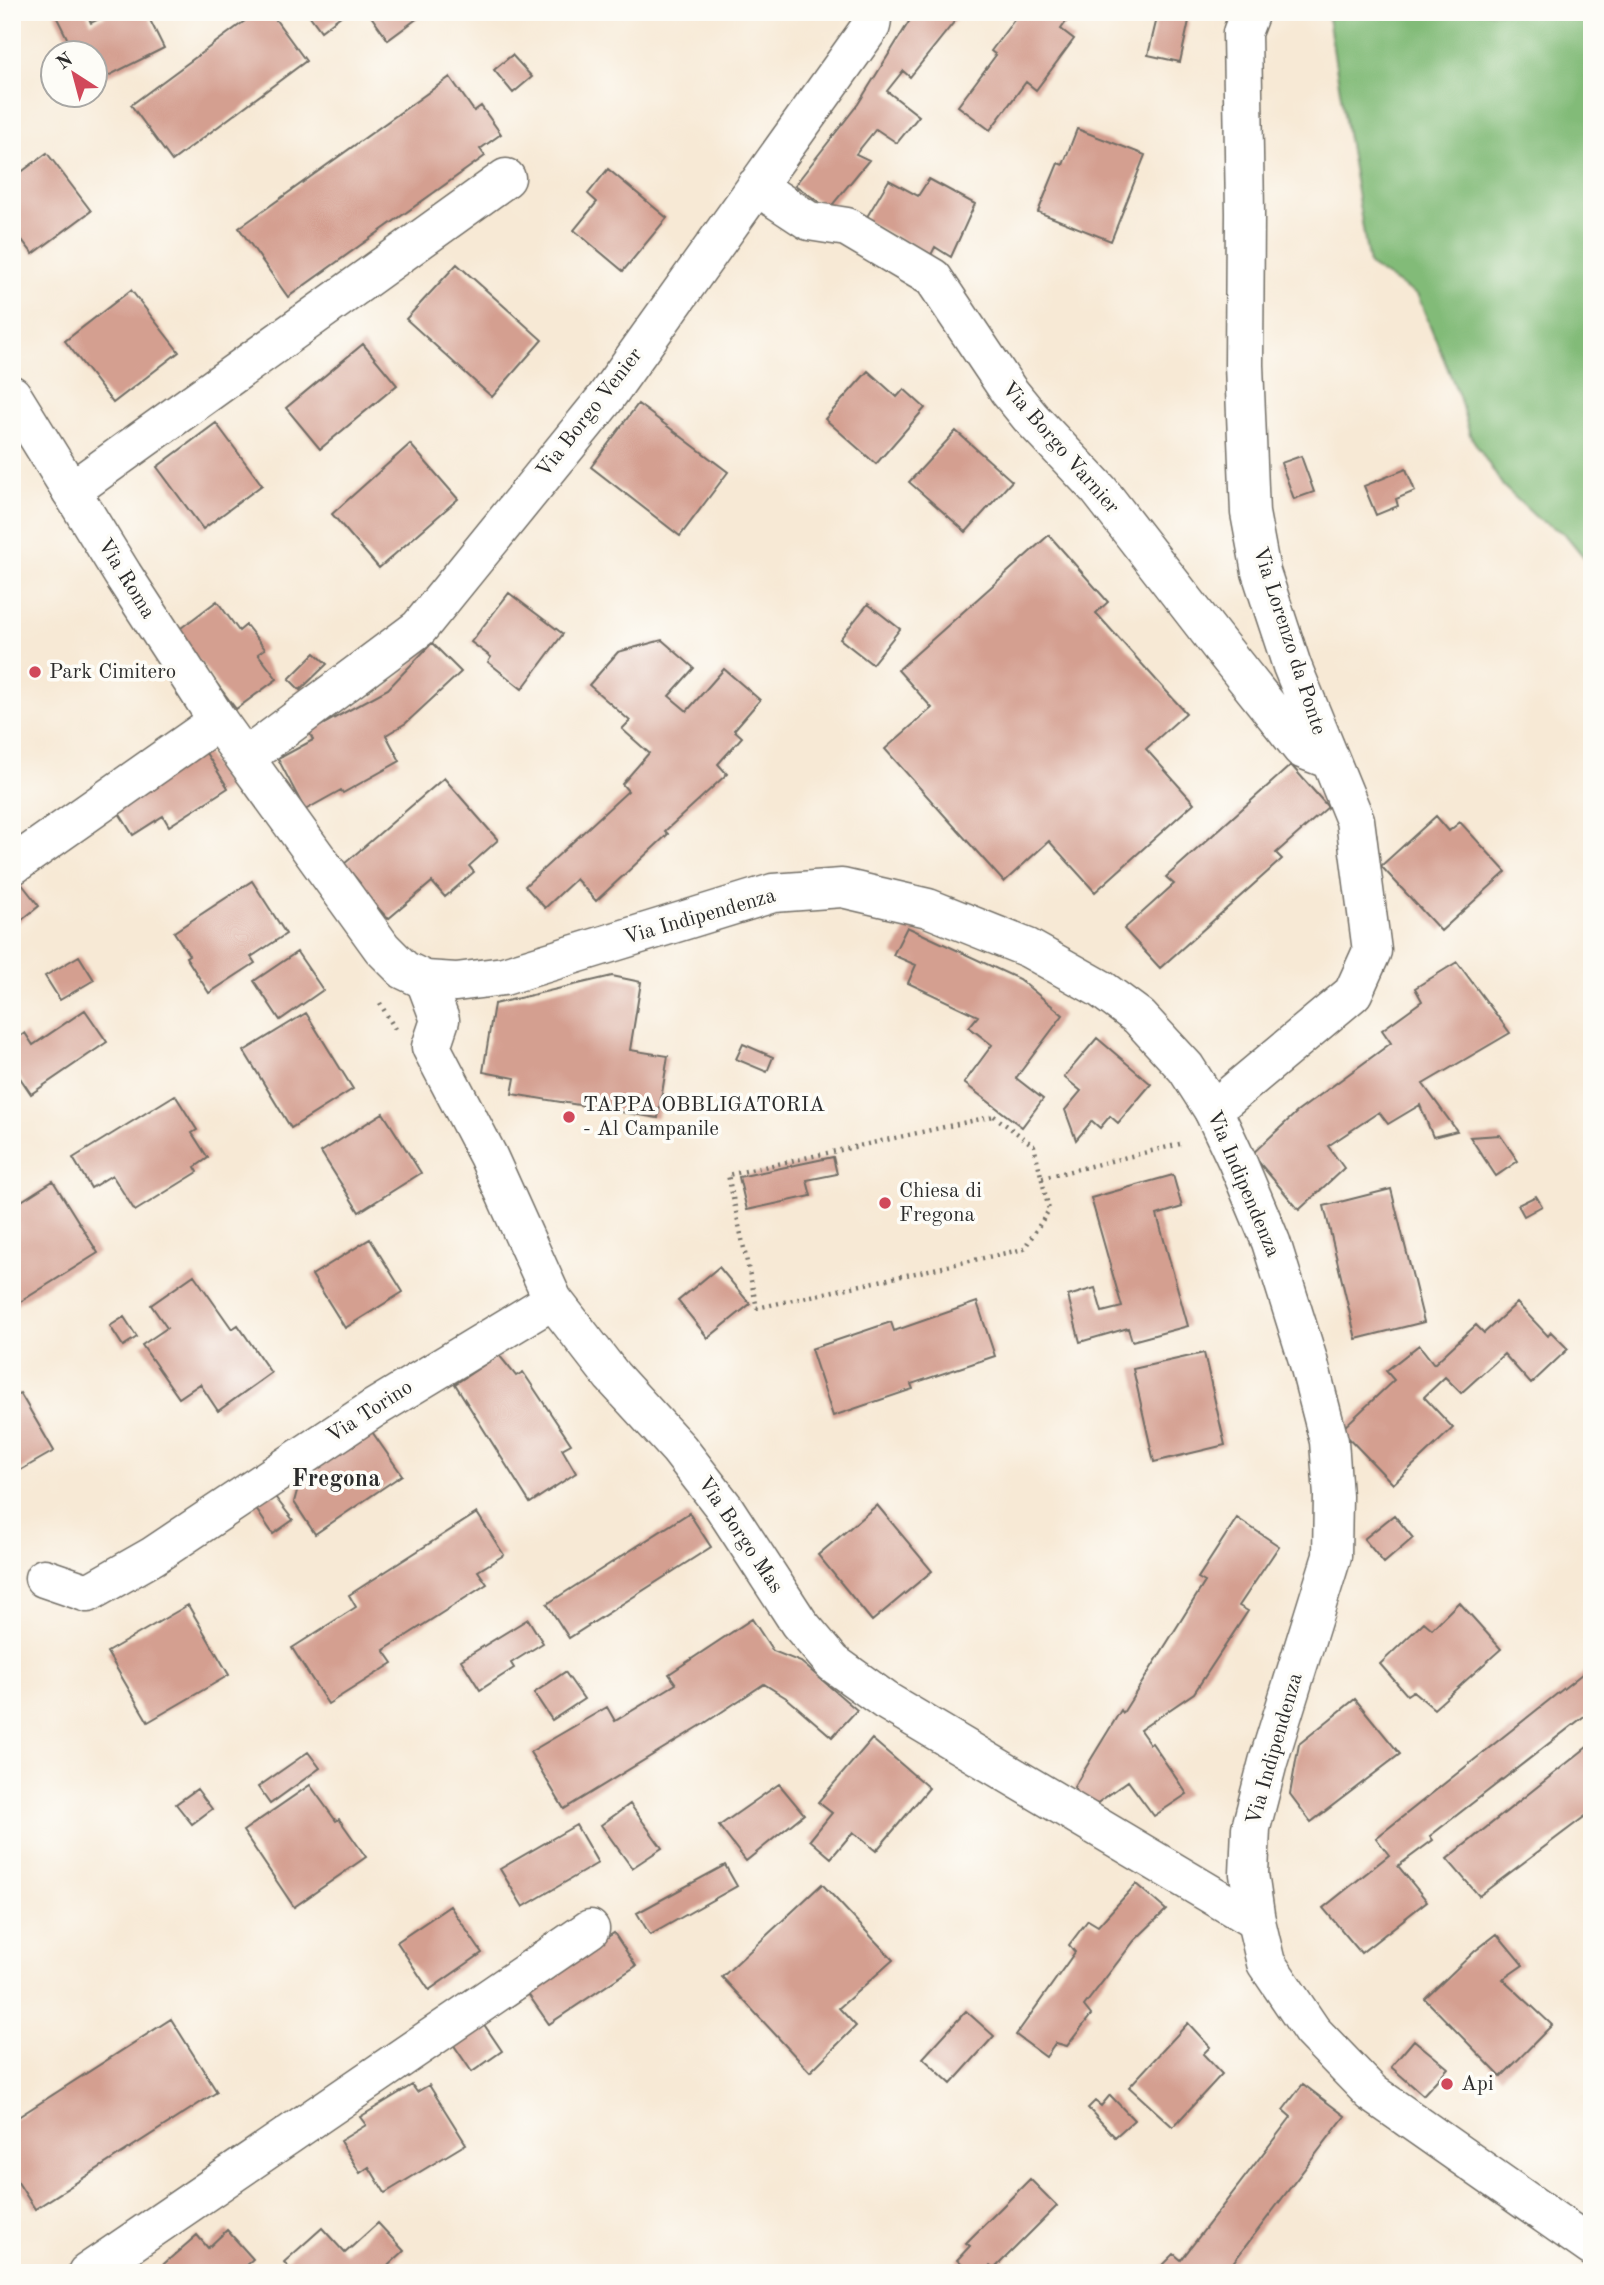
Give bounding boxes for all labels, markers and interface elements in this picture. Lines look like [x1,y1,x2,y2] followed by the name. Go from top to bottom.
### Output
[38,38,108,108] north arrow
[54,50,77,74] text: N
[533,344,647,482] street label: Via Borgo Venier
[997,378,1123,518] street label: Via Borgo Varnier
[93,535,159,623] street label: Via Roma
[1249,545,1329,737] street label: Via Lorenzo da Ponte
[49,662,176,683] place label: Park Cimitero
[27,664,43,680] marker: Park Cimitero
[622,885,778,949] street label: Via Indipendenza
[583,1095,825,1140] place label: TAPPA OBBLIGATORIA - Al Campanile
[1203,1108,1283,1260] street label: Via Indipendenza
[561,1109,577,1125] marker: TAPPA OBBLIGATORIA - Al Campanile
[899,1181,982,1226] place label: Chiesa di Fregona
[877,1195,893,1211] marker: Chiesa di Fregona
[324,1377,416,1447] street label: Via Torino
[292,1468,380,1492] district label: Fregona
[693,1473,787,1597] street label: Via Borgo Mas
[1243,1671,1307,1827] street label: Via Indipendenza
[1461,2074,1494,2095] place label: Api
[1439,2076,1455,2092] marker: Api

